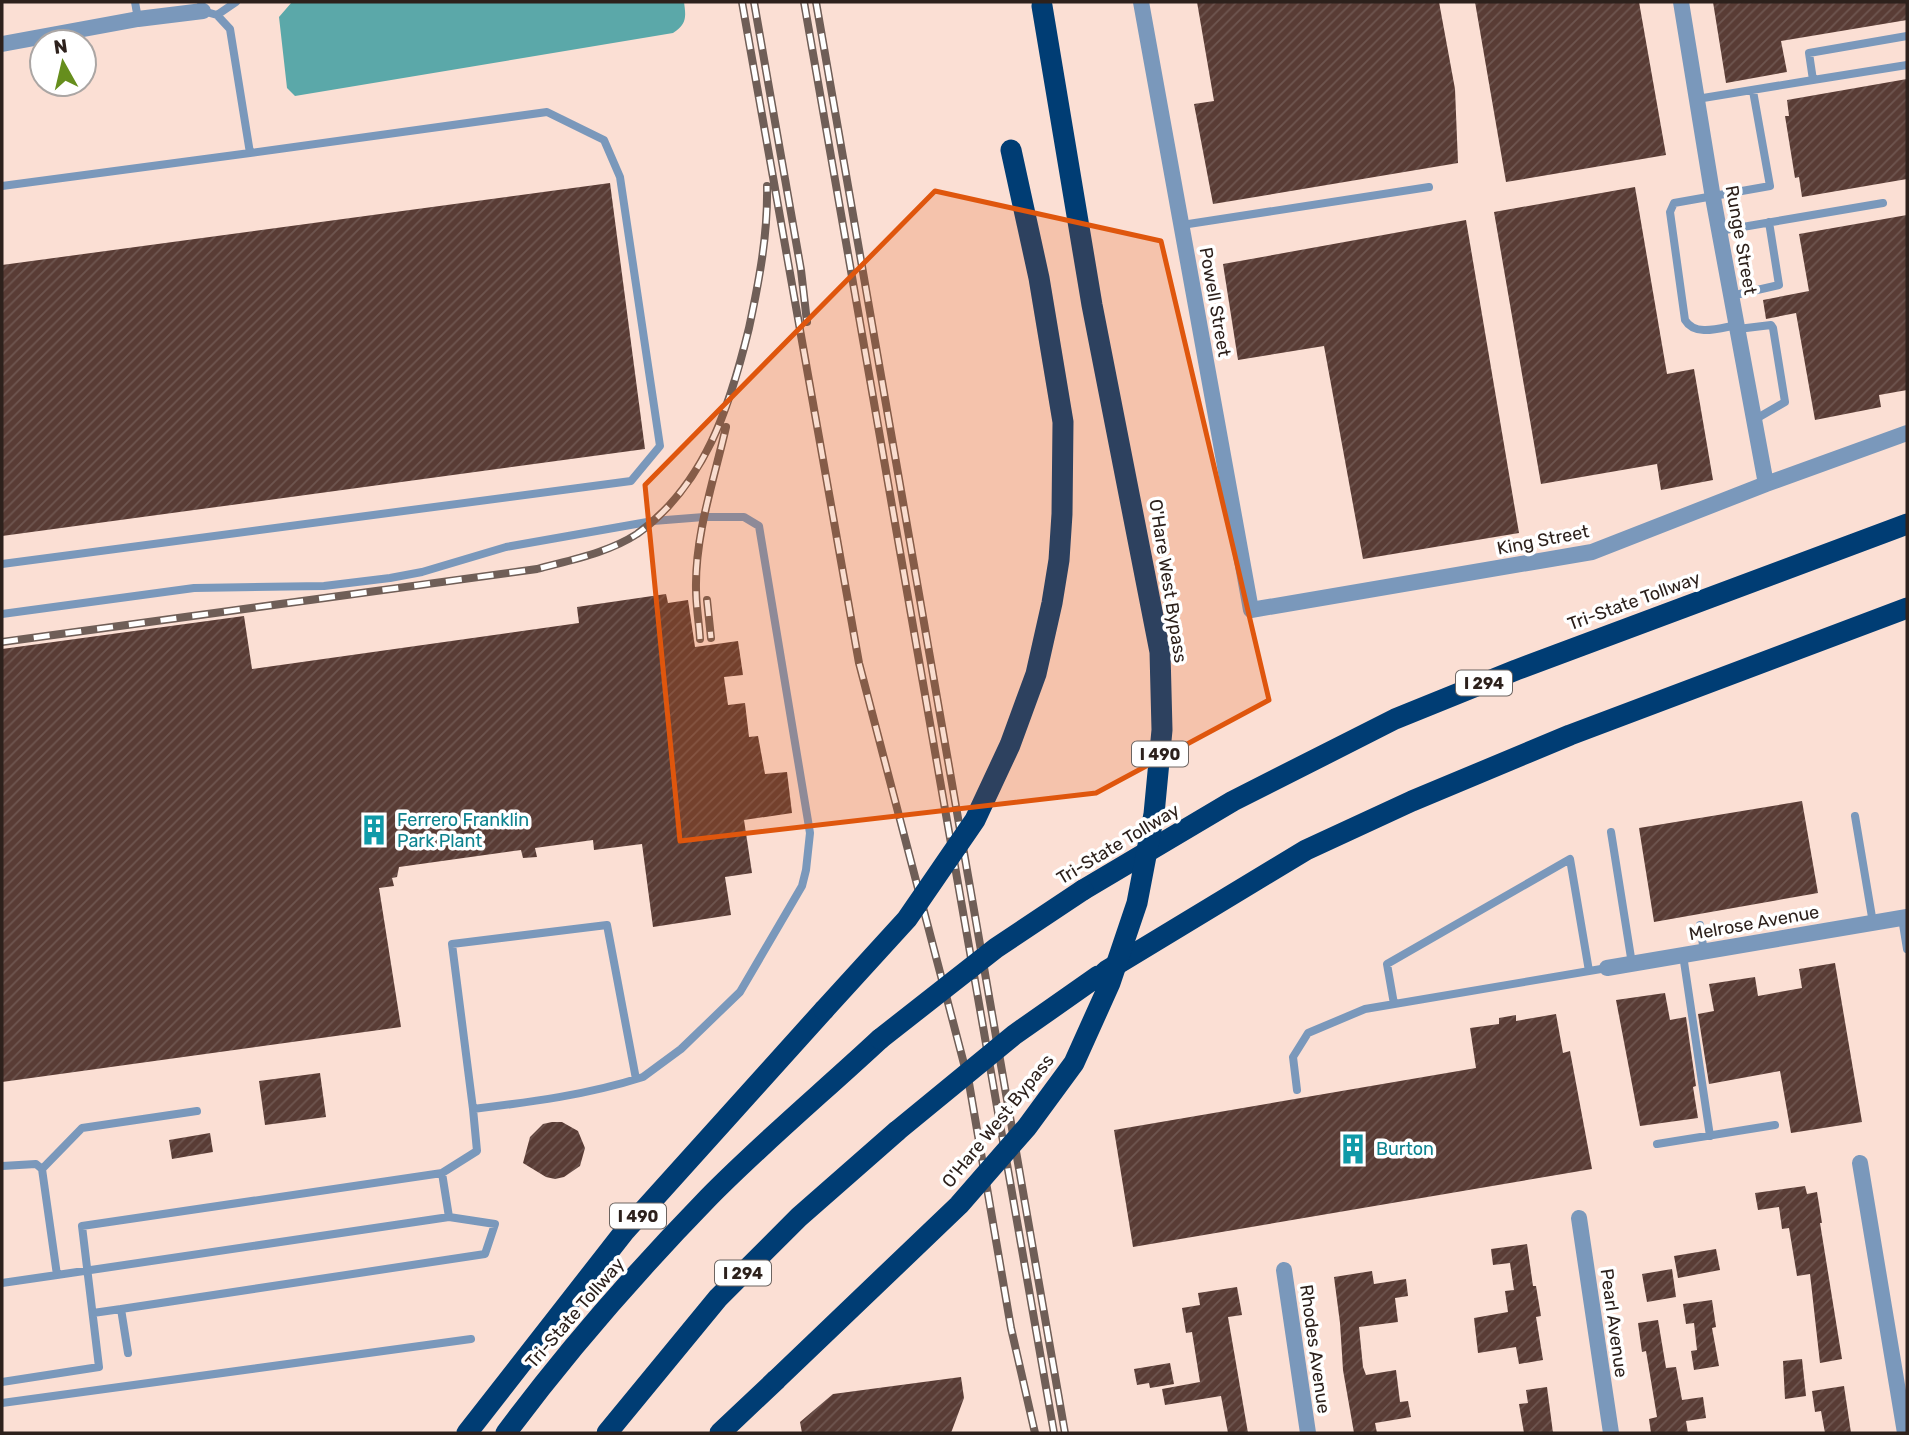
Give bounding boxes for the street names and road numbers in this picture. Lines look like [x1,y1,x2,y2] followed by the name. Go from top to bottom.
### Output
[1721,184,1761,296] street label: Runge Street
[1195,245,1235,359] street label: Powell Street
[1144,498,1192,664] street label: O'Hare West Bypass
[1495,520,1591,560] street label: King Street
[1565,567,1703,635] street label: Tri-State Tollway
[1456,670,1512,696] road number: I 294
[1132,741,1188,766] road number: I 490
[1053,799,1183,889] street label: Tri-State Tollway
[1687,901,1821,945] street label: Melrose Avenue
[937,1050,1059,1192] street label: O'Hare West Bypass
[610,1204,666,1228] road number: I 490
[521,1253,629,1373] street label: Tri-State Tollway
[715,1260,771,1286] road number: I 294
[1595,1267,1633,1379] street label: Pearl Avenue
[1295,1283,1335,1415] street label: Rhodes Avenue

